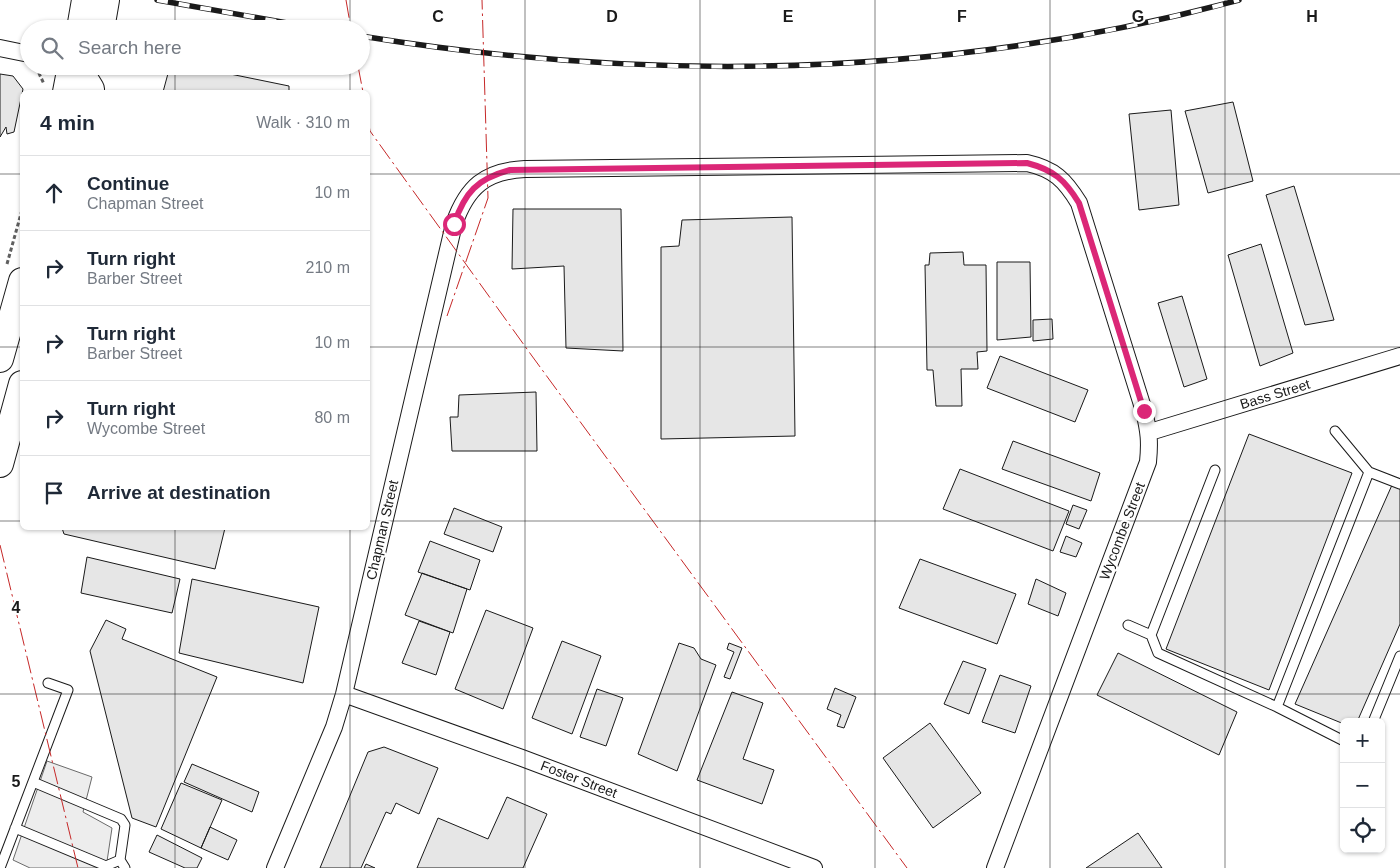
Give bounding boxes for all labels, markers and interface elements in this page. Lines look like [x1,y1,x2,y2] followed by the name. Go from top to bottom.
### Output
[432,8,444,25] text: C
[606,8,618,25] text: D
[783,8,794,25] text: E
[957,8,967,25] text: F
[1132,8,1144,25] text: G
[1306,8,1318,25] text: H
[20,20,370,75] search box
[38,34,66,62] icon: search
[78,37,182,58] text: Search here
[40,111,95,134] text: 4 min
[256,114,350,131] text: Walk · 310 m
[87,173,169,194] text: Continue
[40,179,68,207] icon: ahead
[314,184,350,201] text: 10 m
[87,195,204,212] text: Chapman Street
[443,213,466,236] route start
[87,248,175,269] text: Turn right
[40,254,68,282] icon: right
[306,259,350,276] text: 210 m
[87,270,182,287] text: Barber Street
[87,323,175,344] text: Turn right
[40,329,68,357] icon: right
[314,334,350,351] text: 10 m
[87,345,182,362] text: Barber Street
[1238,376,1312,412] street label: Bass Street
[87,398,175,419] text: Turn right
[1133,400,1156,423] route end
[40,404,68,432] icon: right
[314,409,350,426] text: 80 m
[87,420,205,437] text: Wycombe Street
[363,478,401,581] street label: Chapman Street
[40,479,68,507] icon: arrive
[1096,480,1148,582] street label: Wycombe Street
[87,482,271,503] text: Arrive at destination
[12,599,21,616] text: 4
[1340,718,1385,853] map controls
[1340,718,1385,763] button: +
[538,757,620,801] street label: Foster Street
[1340,763,1385,808] button: −
[12,773,21,790] text: 5
[1340,808,1385,853] button: locate

